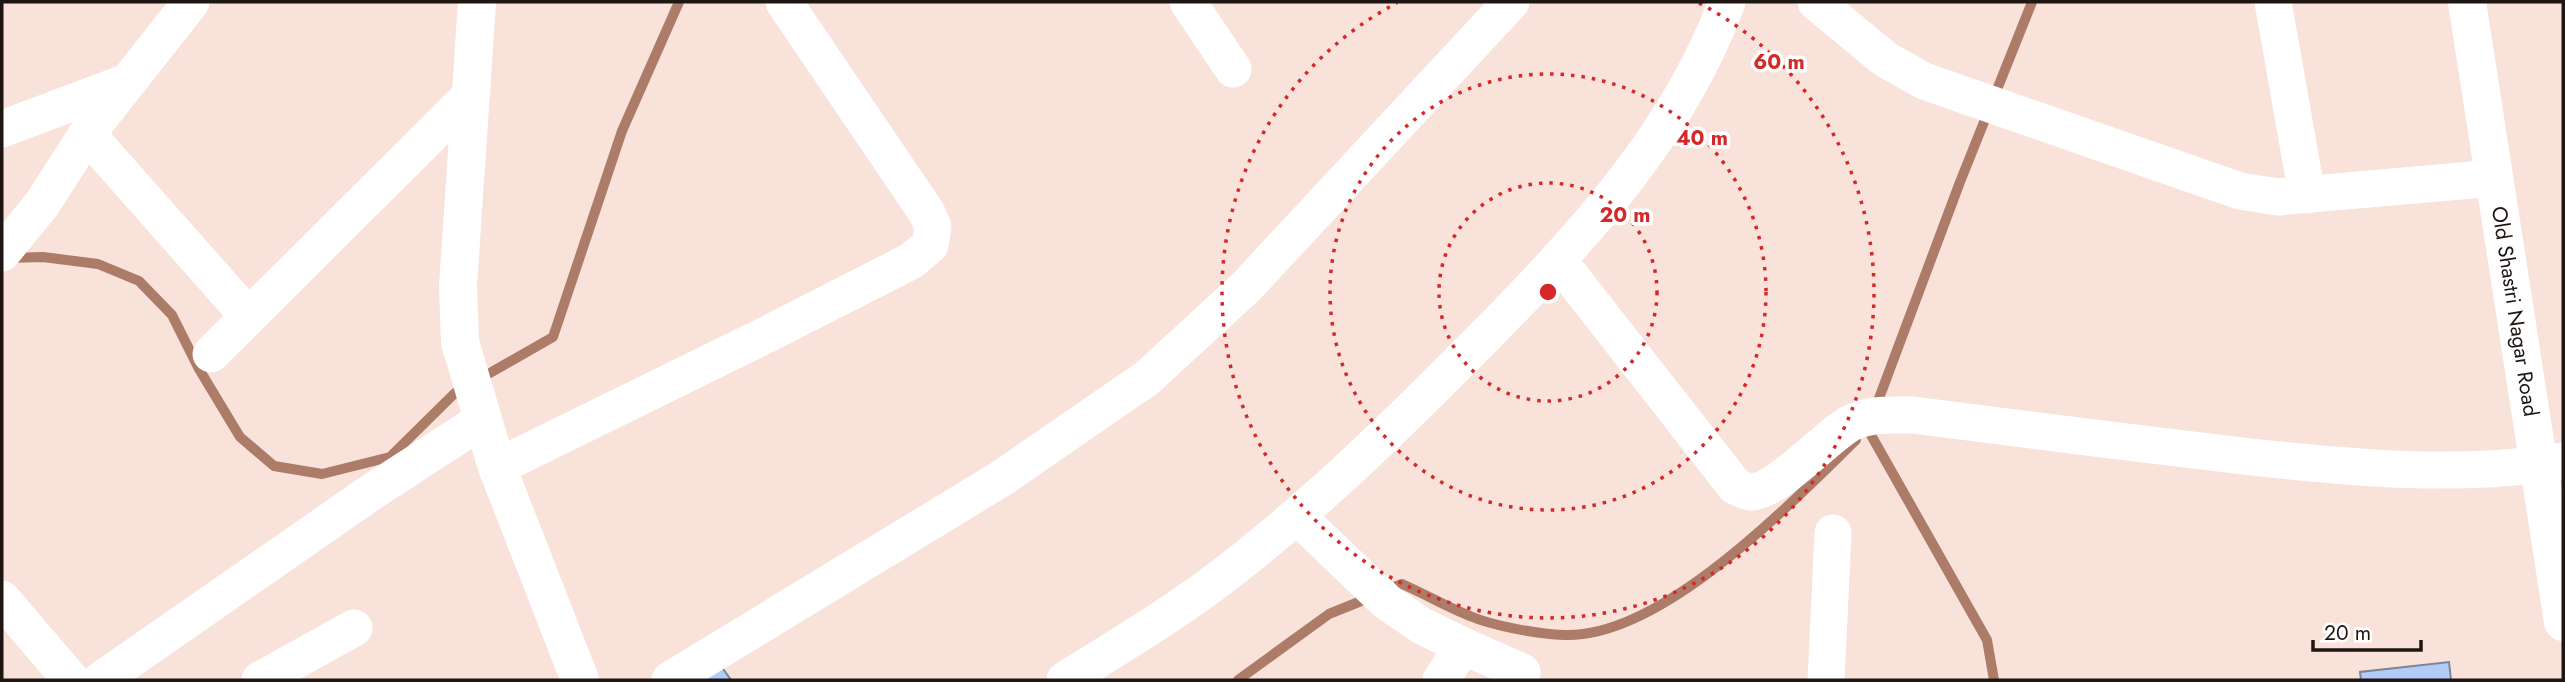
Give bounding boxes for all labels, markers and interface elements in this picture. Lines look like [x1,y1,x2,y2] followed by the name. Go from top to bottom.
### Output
[1753,47,1805,77] text: 60 m
[1676,123,1728,153] text: 40 m
[1599,200,1651,230] text: 20 m
[2484,204,2546,418] street label: Old Shastri Nagar Road
[1536,280,1560,304] centre of rings
[2313,608,2422,652] scale bar
[2324,618,2371,648] text: 20 m

